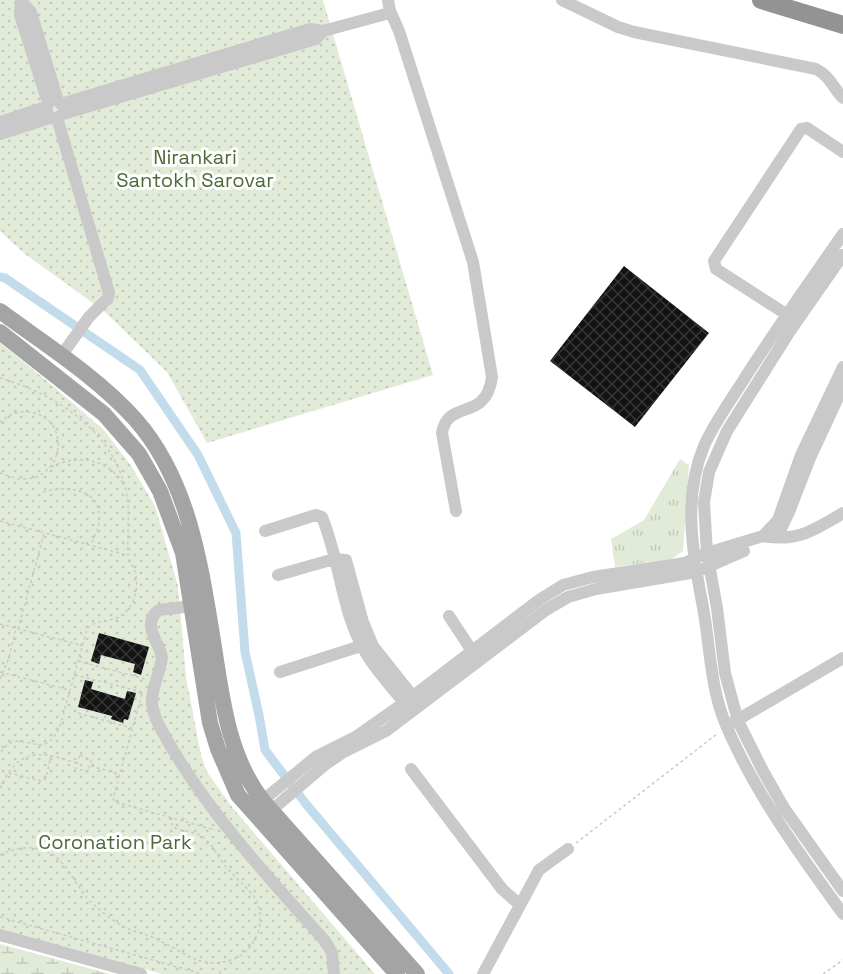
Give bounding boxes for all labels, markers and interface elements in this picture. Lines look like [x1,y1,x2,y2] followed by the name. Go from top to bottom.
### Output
[116,144,274,193] park label: Nirankari Santokh Sarovar
[38,829,192,855] park label: Coronation Park

